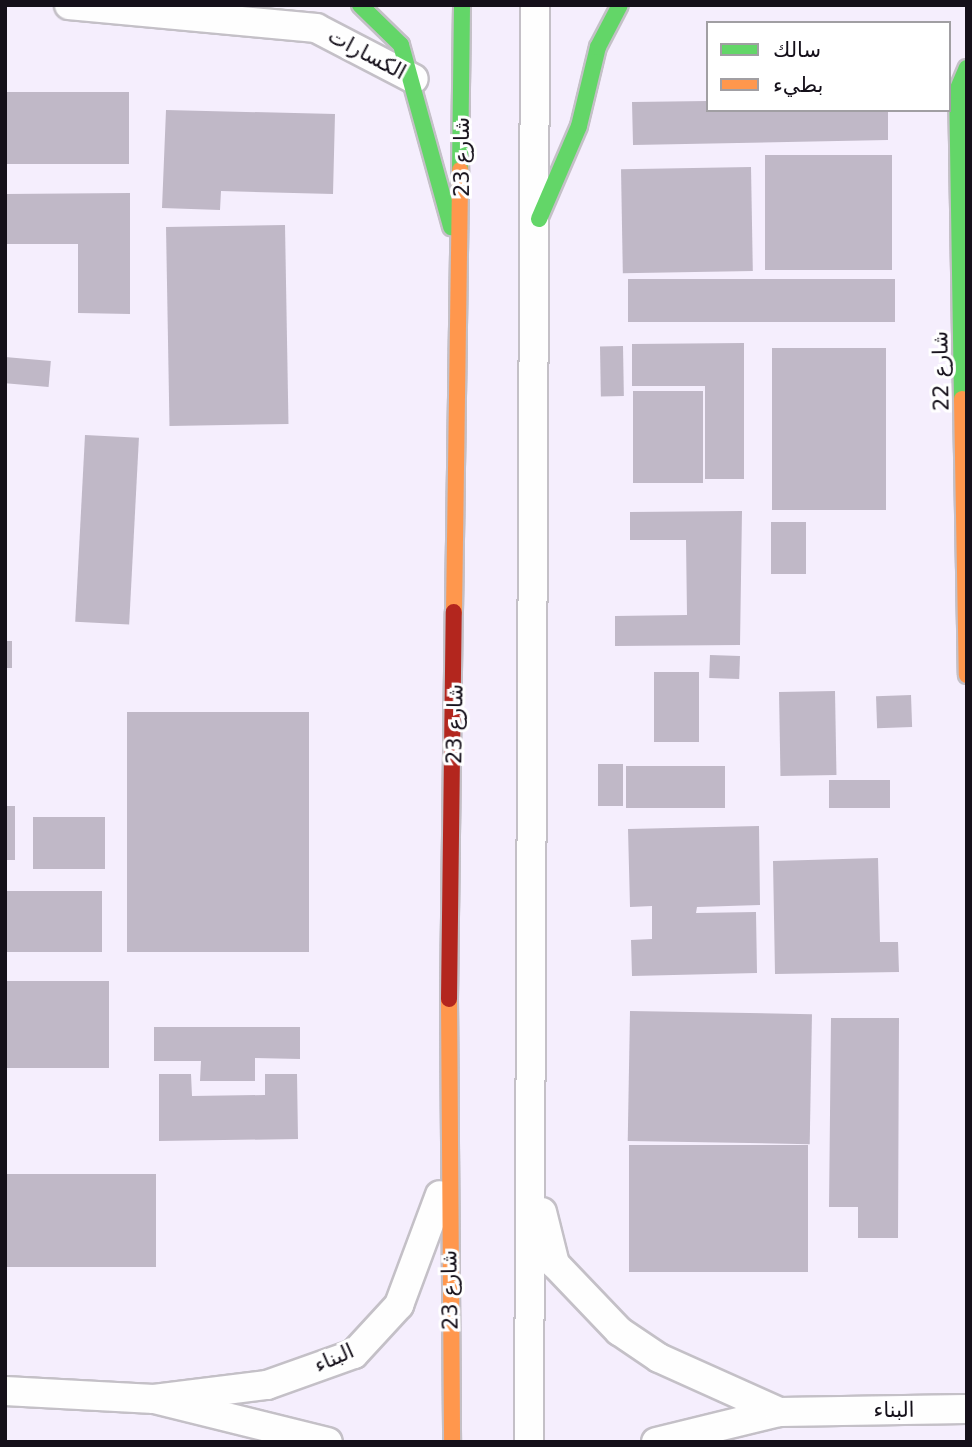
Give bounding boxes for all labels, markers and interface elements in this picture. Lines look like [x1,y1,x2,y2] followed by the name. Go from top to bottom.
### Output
[706,21,951,112] legend
[324,23,410,85] street label: الكسارات
[773,38,821,62] text: سالك
[773,73,823,97] text: بطيء
[449,117,475,197] street label: شارع 23
[928,331,954,411] street label: شارع 22
[442,684,468,764] street label: شارع 23
[437,1250,463,1330] street label: شارع 23
[310,1338,358,1378] street label: البناء
[873,1397,915,1423] street label: البناء

